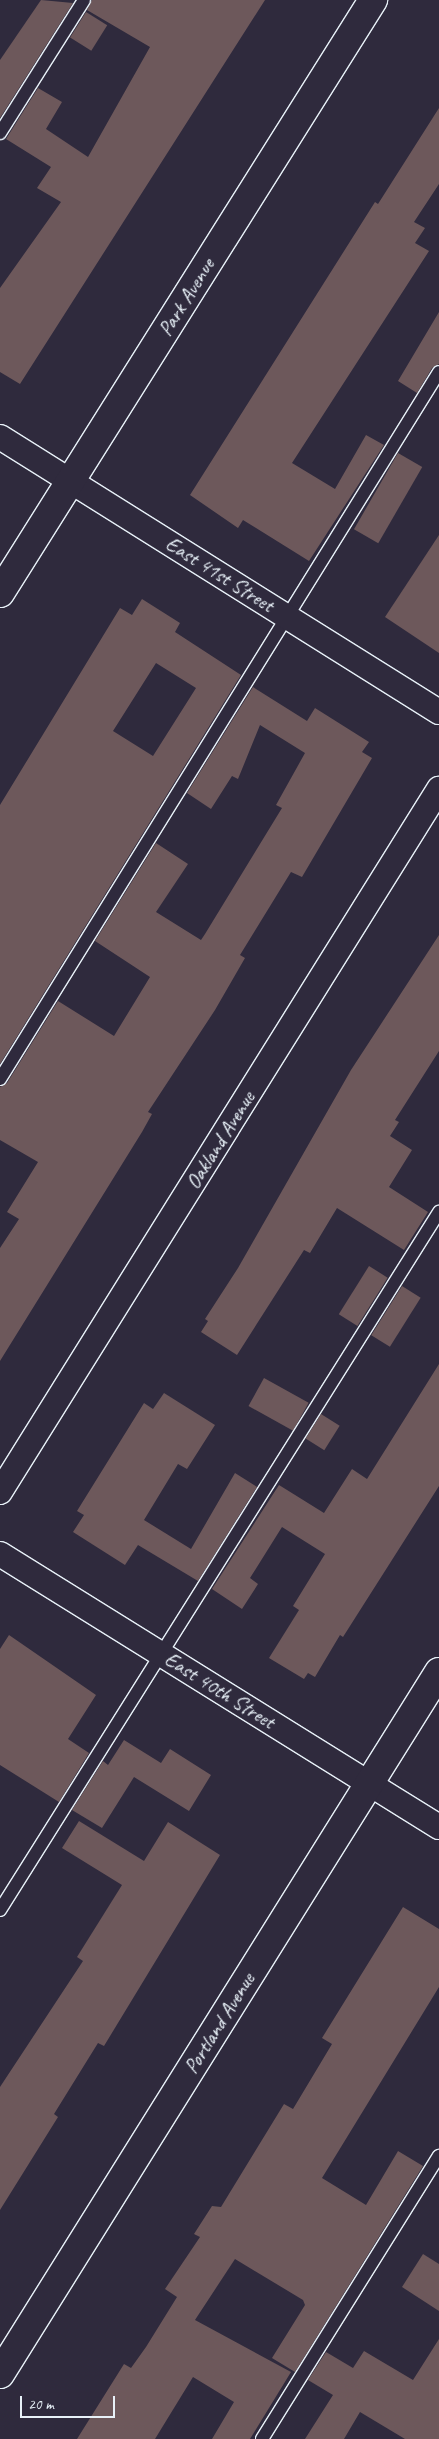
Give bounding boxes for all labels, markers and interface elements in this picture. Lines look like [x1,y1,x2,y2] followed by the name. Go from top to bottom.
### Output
[152,254,220,340] street label: Park Avenue
[161,531,279,617] street label: East 41st Street
[180,1087,260,1193] street label: Oakland Avenue
[160,1646,280,1734] street label: East 40th Street
[178,1968,260,2078] street label: Portland Avenue
[22,2386,118,2418] scale bar
[28,2395,54,2414] text: 20 m

